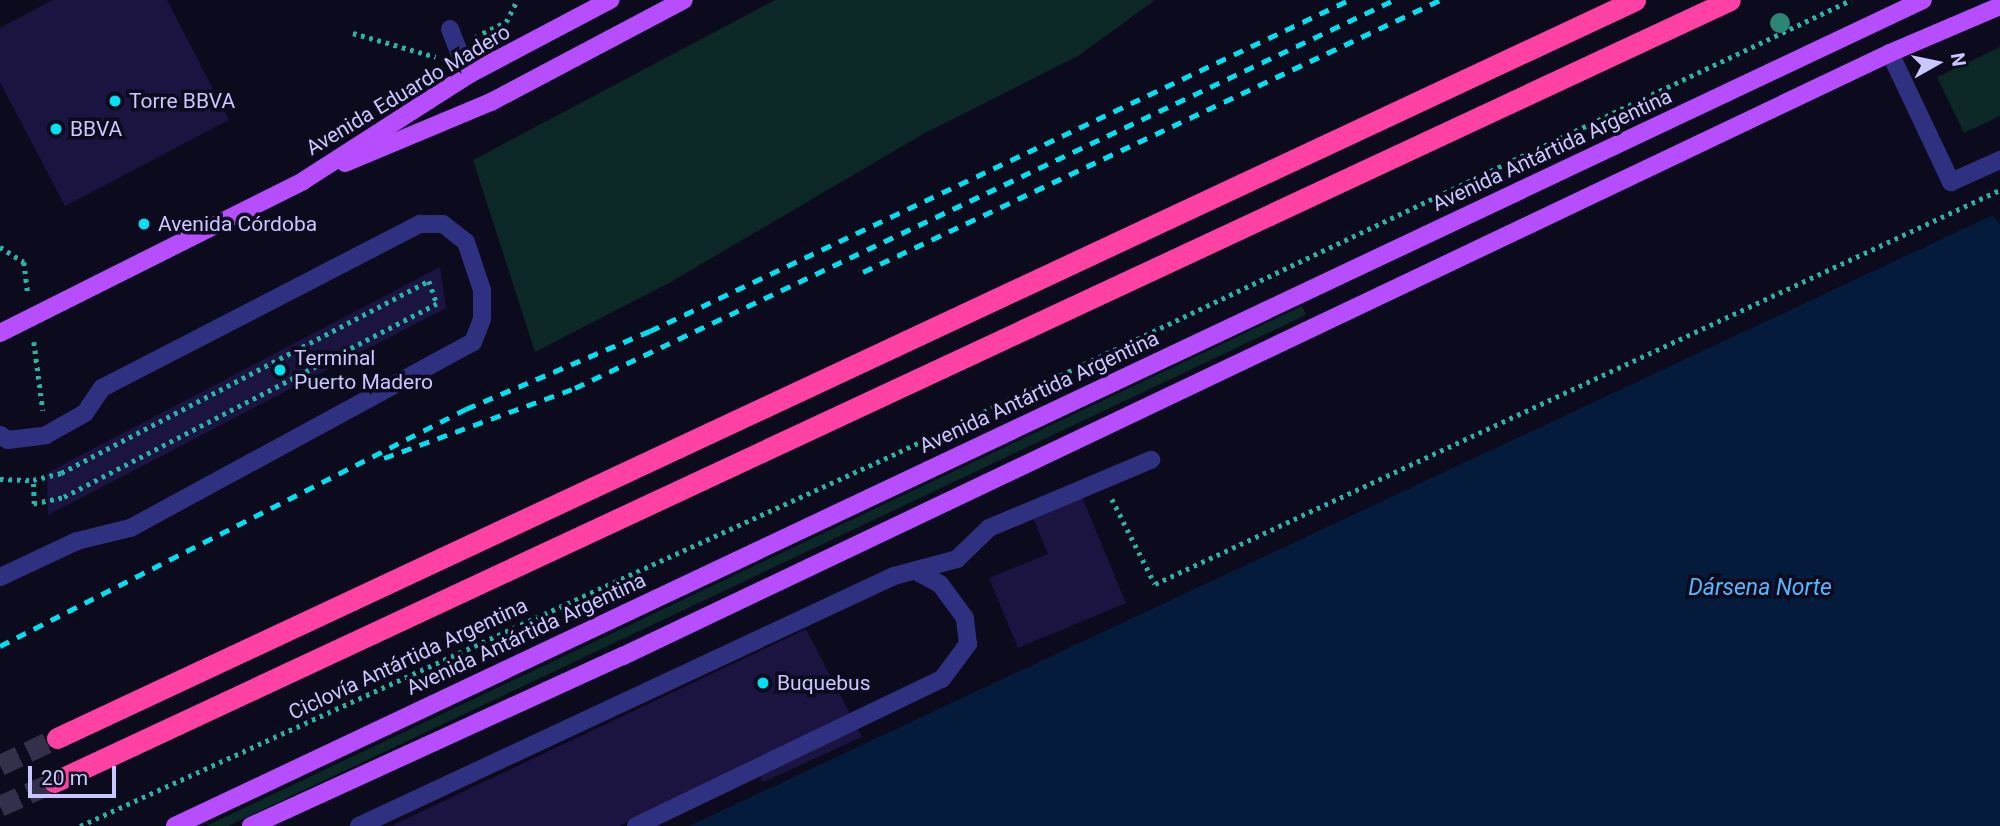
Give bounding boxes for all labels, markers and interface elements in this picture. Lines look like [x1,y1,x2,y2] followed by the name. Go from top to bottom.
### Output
[301,19,515,161] street label: Avenida Eduardo Madero
[1902,28,1972,98] north arrow
[1946,51,1971,68] text: N
[1428,83,1676,217] street label: Avenida Antártida Argentina
[129,88,235,114] place label: Torre BBVA
[107,93,123,109] marker: Torre BBVA
[70,116,122,142] place label: BBVA
[48,121,64,137] marker: BBVA
[158,211,317,237] place label: Avenida Córdoba
[136,216,152,232] marker: Avenida Córdoba
[915,325,1163,459] street label: Avenida Antártida Argentina
[294,345,433,395] place label: Terminal Puerto Madero
[272,362,288,378] marker: Terminal Puerto Madero
[402,567,650,701] street label: Avenida Antártida Argentina
[1688,574,1832,602] water label: Dársena Norte
[285,593,531,725] street label: Ciclovía Antártida Argentina
[777,670,871,696] place label: Buquebus
[755,675,771,691] marker: Buquebus
[32,752,119,796] scale bar
[41,766,88,790] text: 20 m

